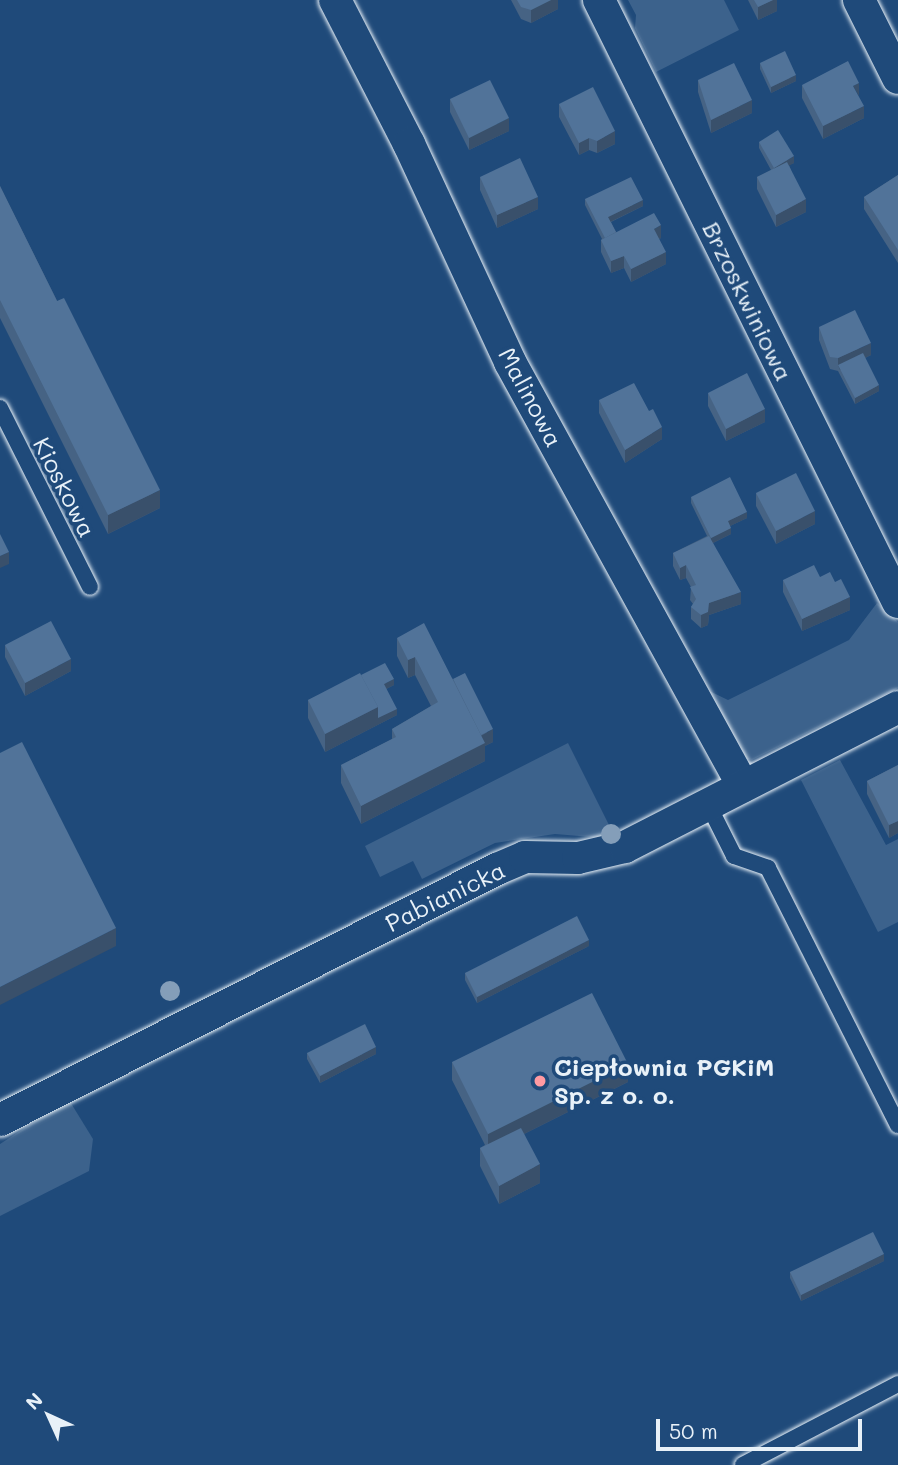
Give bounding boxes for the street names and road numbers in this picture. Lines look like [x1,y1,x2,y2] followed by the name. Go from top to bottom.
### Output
[697,217,799,385] street label: Brzoskwiniowa
[493,342,569,452] street label: Malinowa
[28,432,102,542] street label: Kioskowa
[380,855,510,937] street label: Pabianicka

